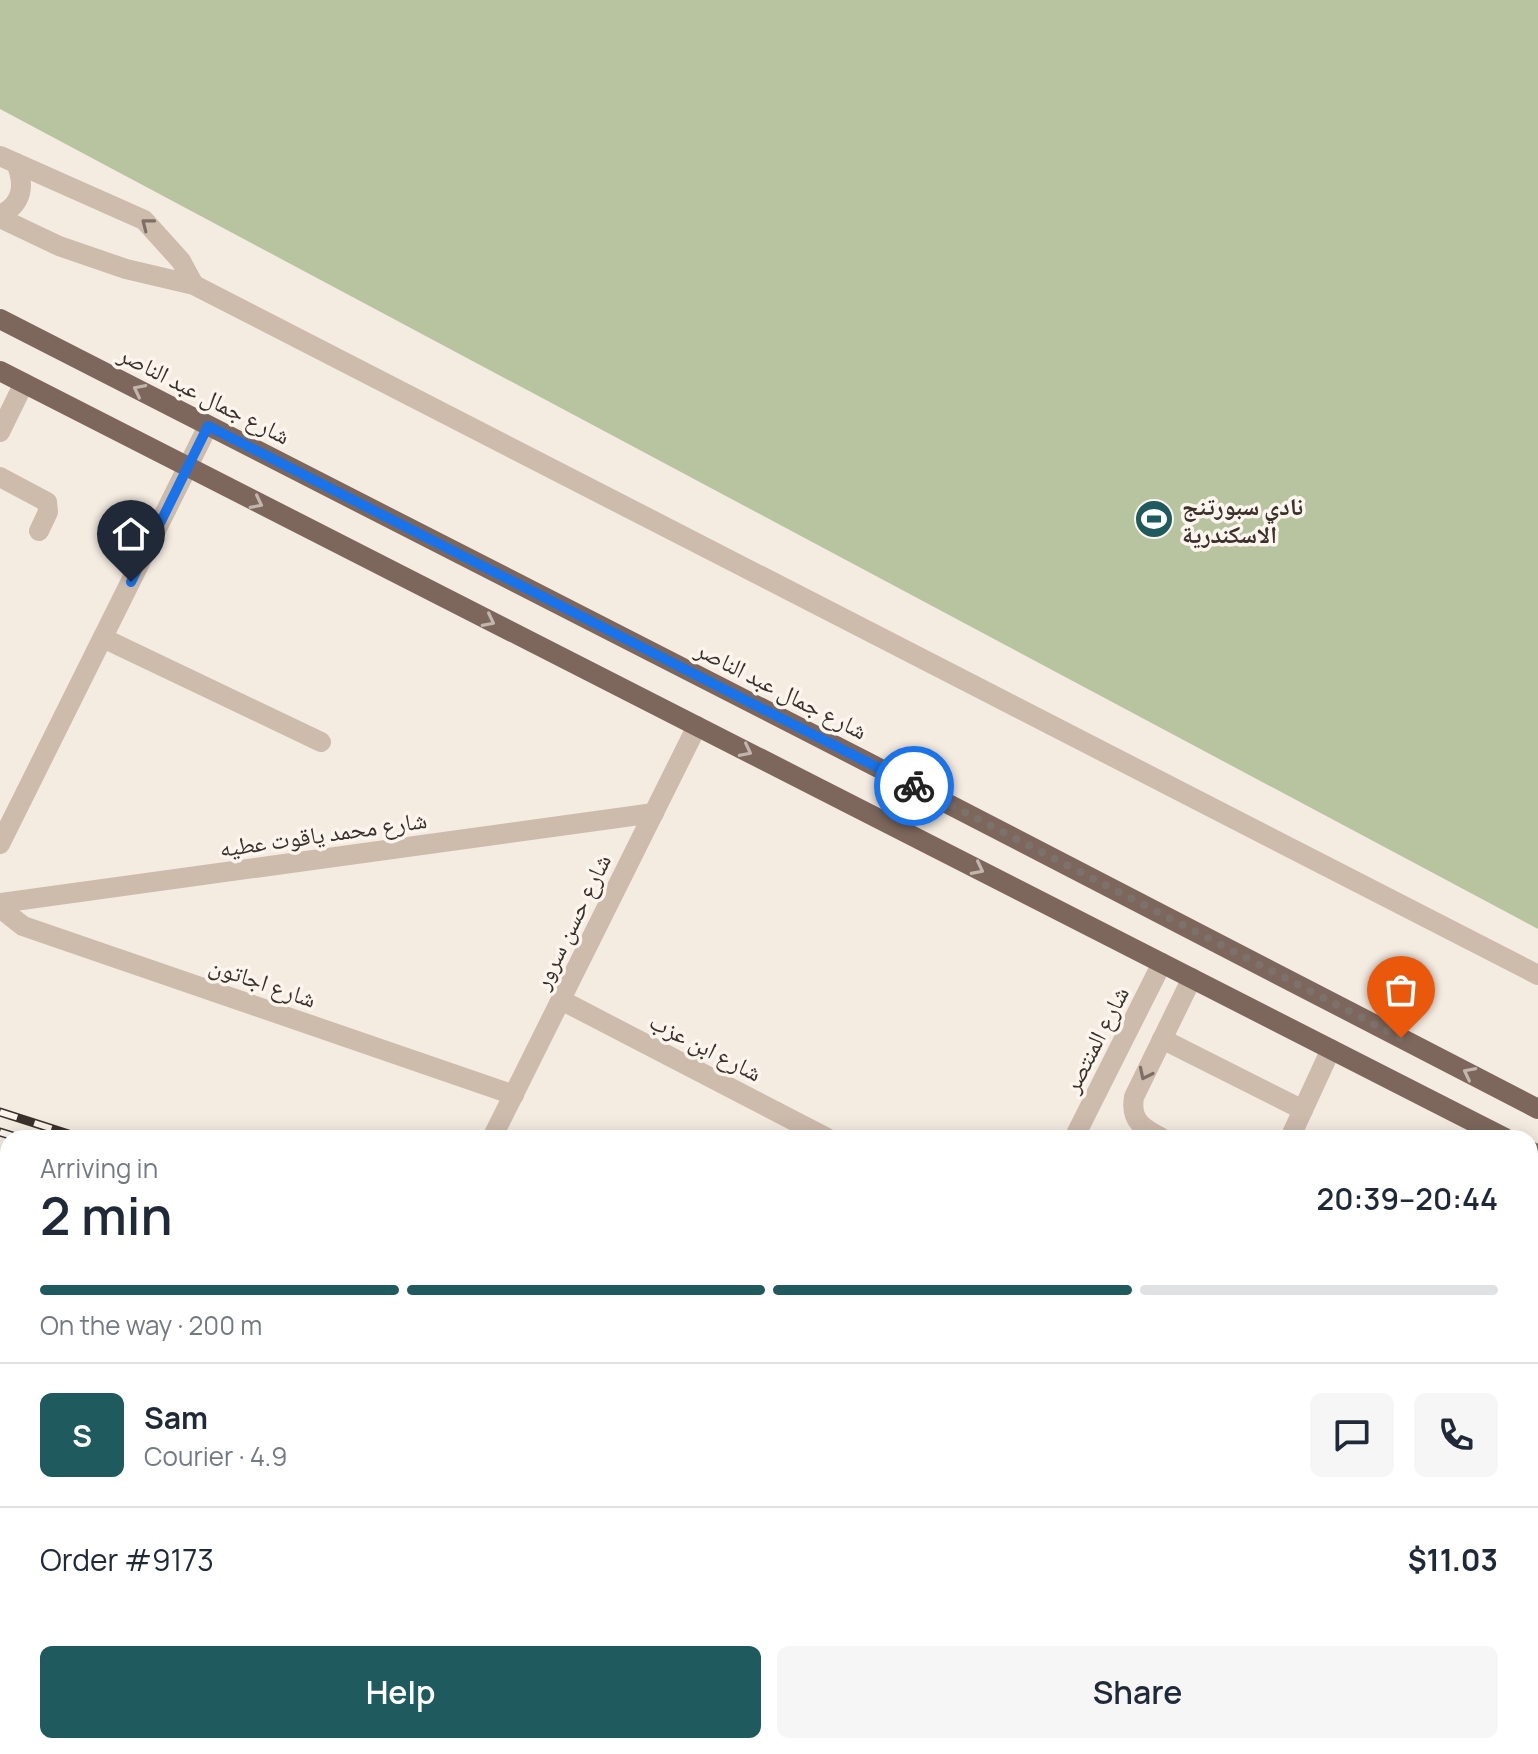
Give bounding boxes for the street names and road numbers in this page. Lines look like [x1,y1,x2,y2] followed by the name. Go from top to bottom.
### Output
[113,336,296,451] street label: شارع جمال عبد الناصر
[690,631,873,746] street label: شارع جمال عبد الناصر
[217,802,429,864] street label: شارع محمد ياقوت عطيه
[524,848,618,995] street label: شارع حسن سرور
[205,947,321,1015] street label: شارع اجاتون
[1054,980,1136,1099] street label: شارع المنتصر
[644,1004,768,1088] street label: شارع ابن عزب

